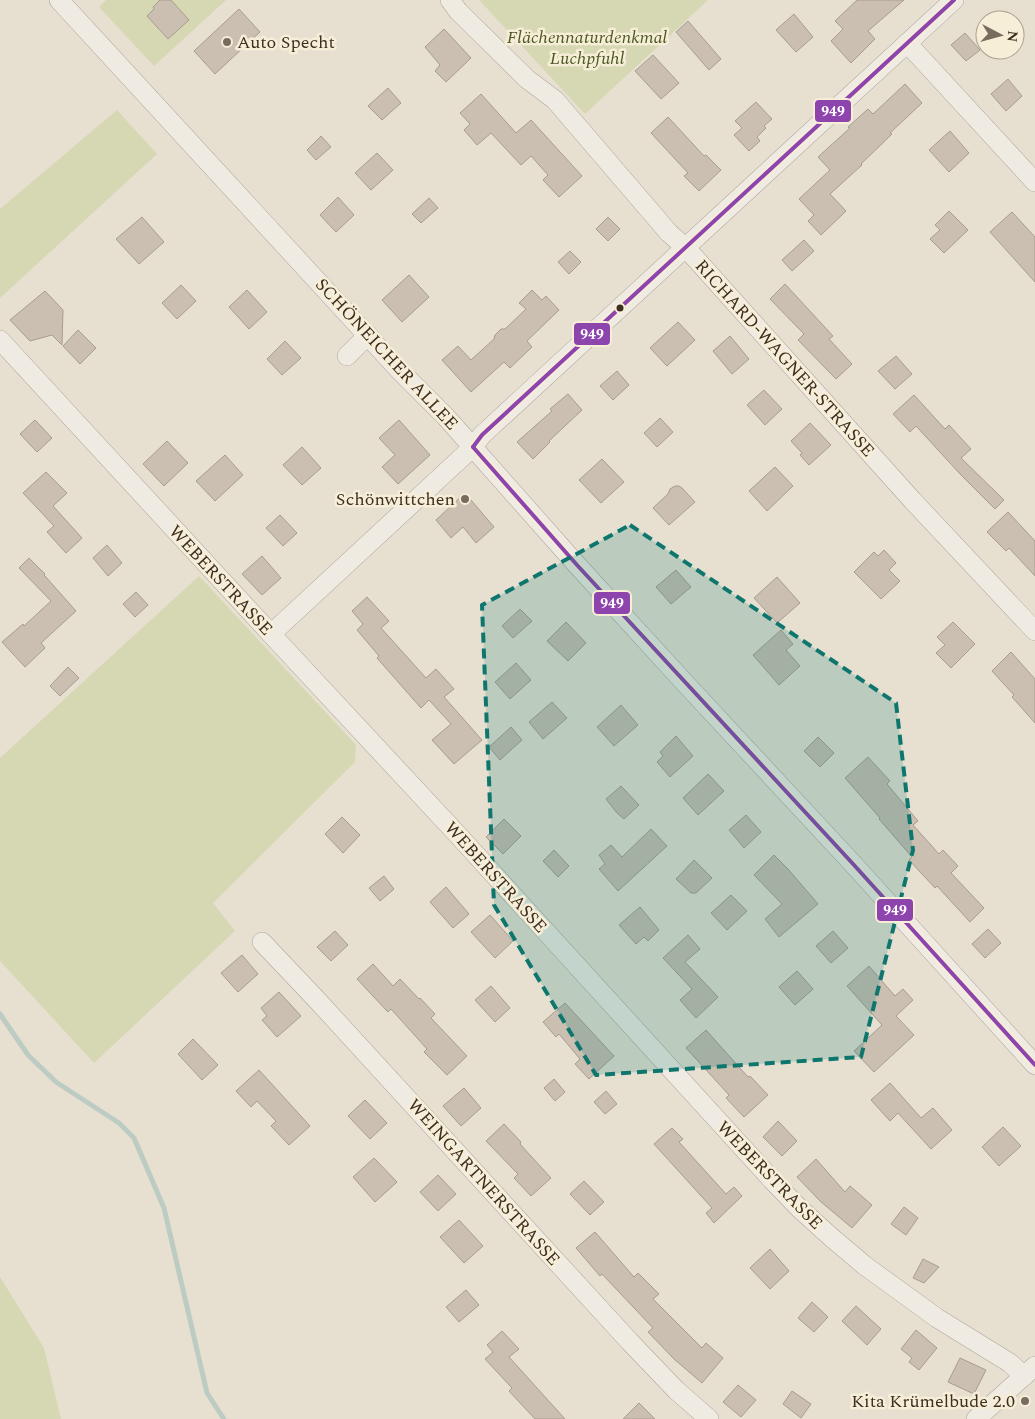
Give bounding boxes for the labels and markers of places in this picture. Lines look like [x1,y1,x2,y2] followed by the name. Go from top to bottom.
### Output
[237,29,335,56] place label: Auto Specht
[221,36,233,48] marker: Auto Specht
[615,303,625,313] unlabelled marker
[336,486,455,513] place label: Schönwittchen
[459,493,471,505] marker: Schönwittchen
[851,1388,1015,1415] place label: Kita Krümelbude 2.0
[1019,1395,1031,1407] marker: Kita Krümelbude 2.0

